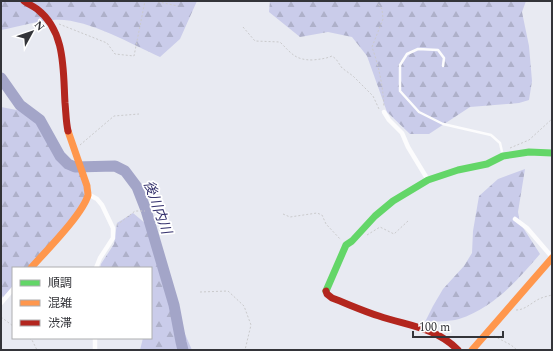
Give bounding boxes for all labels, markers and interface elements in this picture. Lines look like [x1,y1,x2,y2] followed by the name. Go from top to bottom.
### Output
[12,12,52,52] north arrow
[30,17,49,35] text: N
[138,177,178,239] water label: 後川内川
[12,267,152,339] legend
[48,274,72,293] text: 順調
[48,294,72,313] text: 混雑
[413,313,503,339] scale bar
[48,314,72,333] text: 渋滞
[419,318,450,337] text: 100 m

